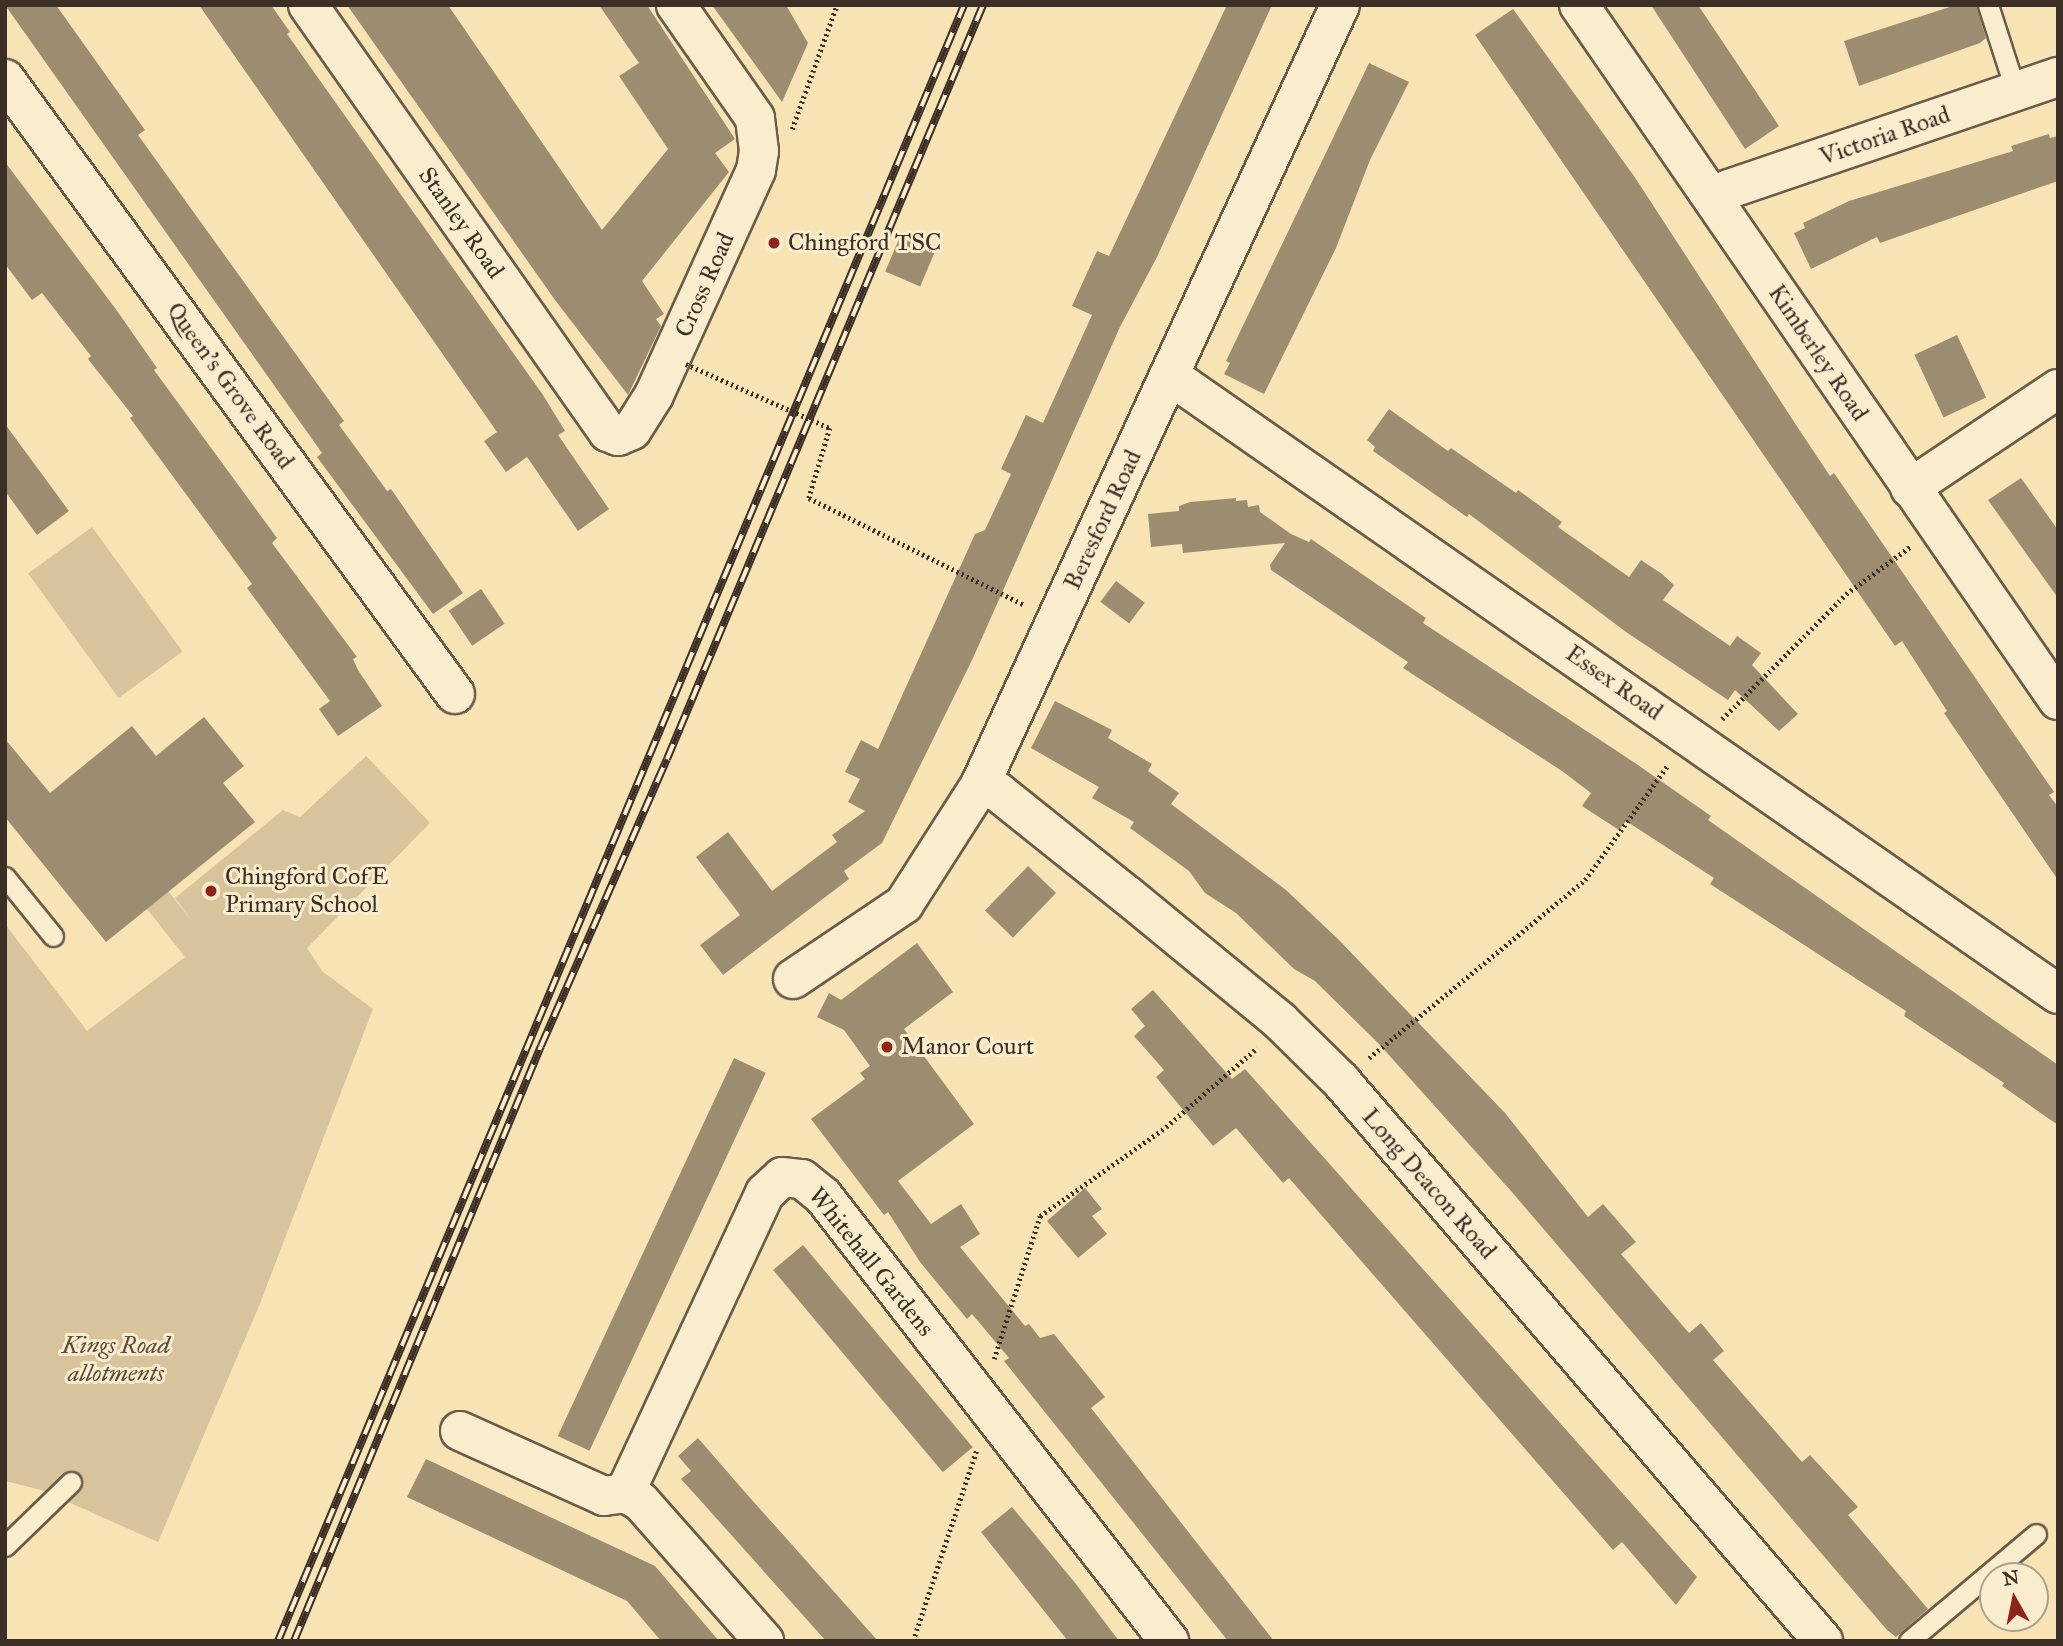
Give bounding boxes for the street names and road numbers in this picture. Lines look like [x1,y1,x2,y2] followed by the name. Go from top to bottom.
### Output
[1816,100,1954,172] street label: Victoria Road
[412,162,510,284] street label: Stanley Road
[669,228,741,342] street label: Cross Road
[1762,279,1874,427] street label: Kimberley Road
[160,297,300,475] street label: Queen's Grove Road
[1058,446,1148,594] street label: Beresford Road
[1560,639,1668,727] street label: Essex Road
[1356,1103,1502,1265] street label: Long Deacon Road
[802,1182,940,1342] street label: Whitehall Gardens

